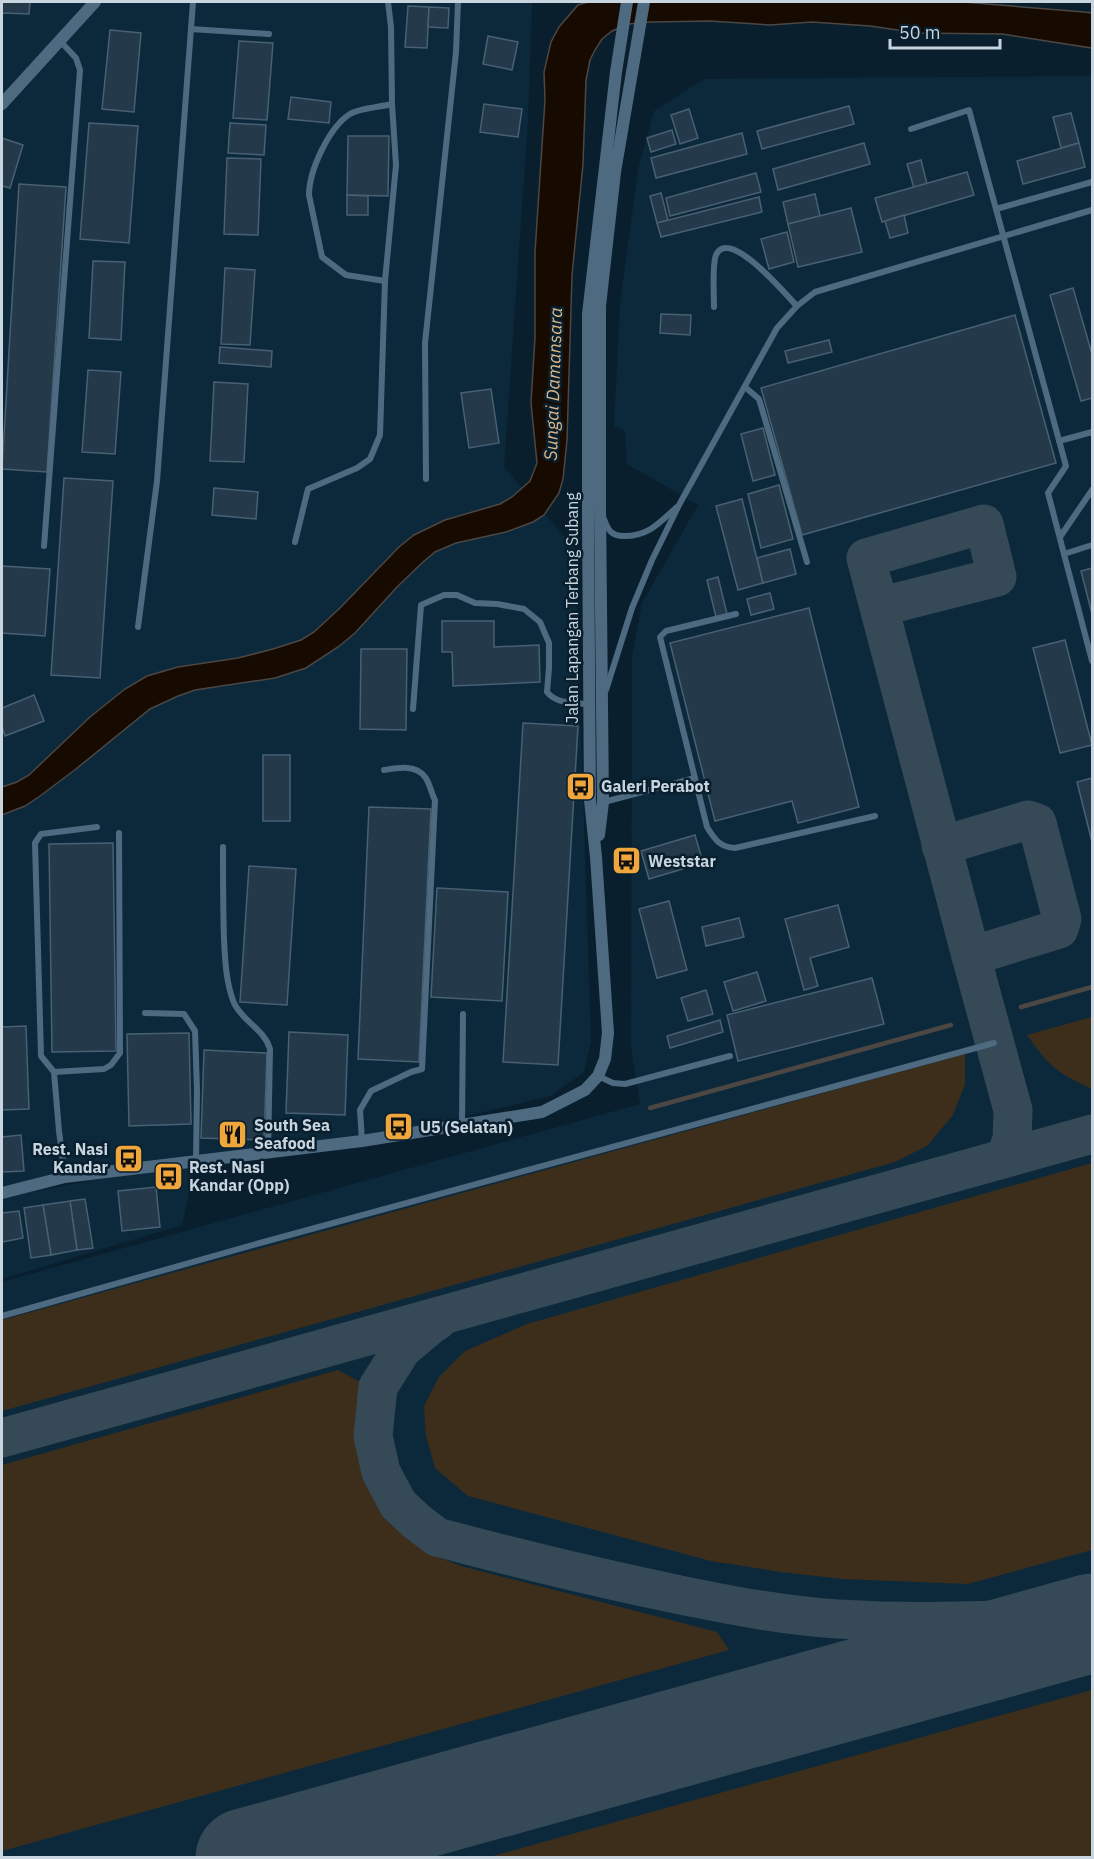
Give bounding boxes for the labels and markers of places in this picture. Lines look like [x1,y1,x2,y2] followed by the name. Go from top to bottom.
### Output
[564,770,596,802] bus stop icon: Galeri Perabot
[601,776,710,796] place label: Galeri Perabot
[611,845,643,877] bus stop icon: Weststar
[648,851,716,871] place label: Weststar
[383,1111,415,1143] bus stop icon: U5 (Selatan)
[254,1115,330,1153] place label: South Sea Seafood
[420,1117,513,1137] place label: U5 (Selatan)
[217,1118,249,1150] restaurant icon: South Sea Seafood
[32,1139,109,1177] place label: Rest. Nasi Kandar
[113,1142,145,1174] bus stop icon: Rest. Nasi Kandar
[189,1157,289,1195] place label: Rest. Nasi Kandar (Opp)
[152,1160,184,1192] bus stop icon: Rest. Nasi Kandar (Opp)

